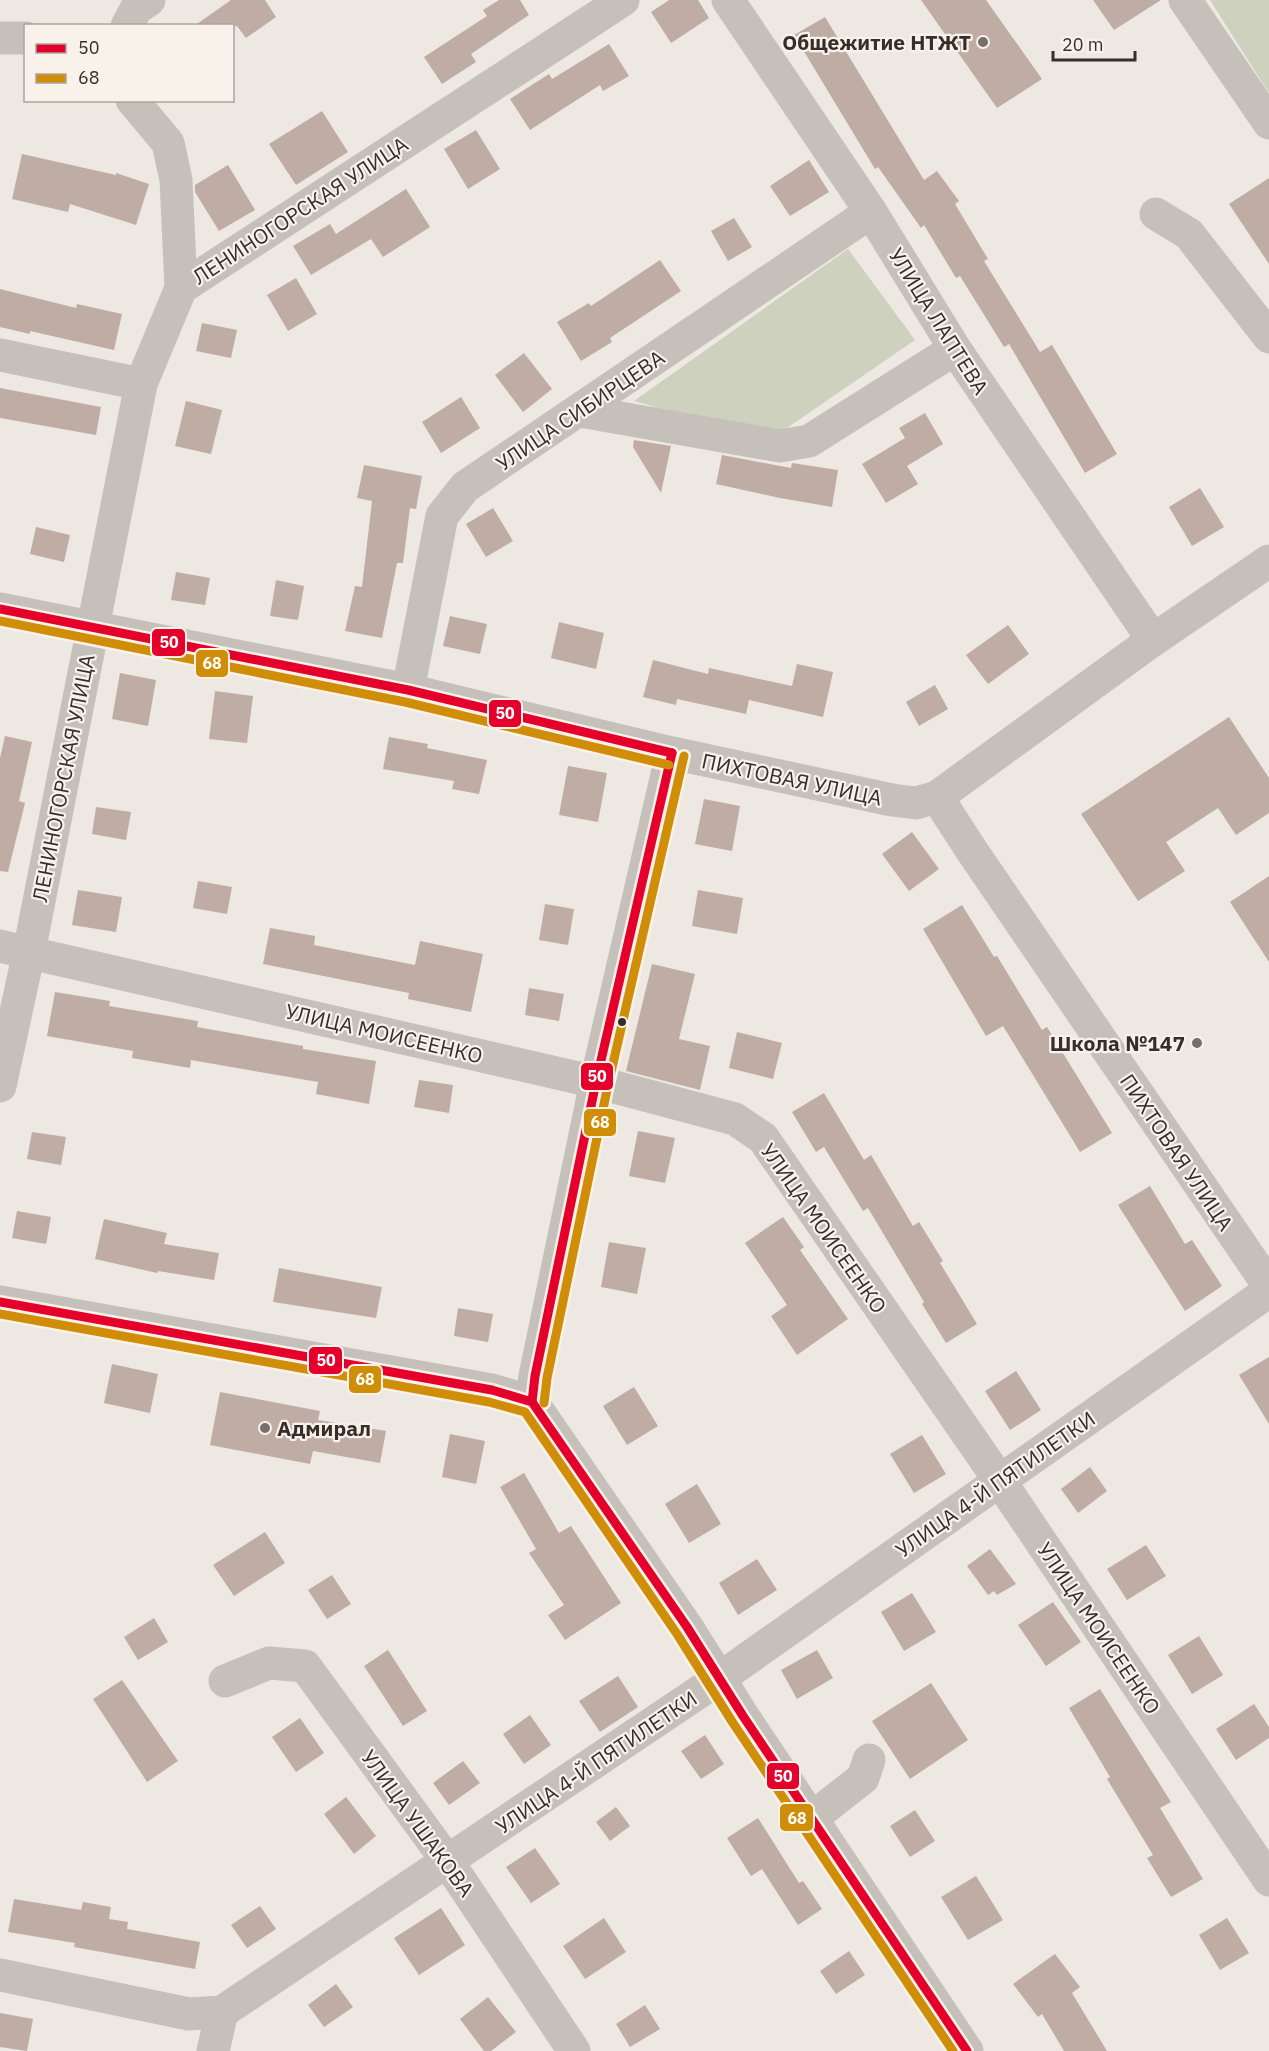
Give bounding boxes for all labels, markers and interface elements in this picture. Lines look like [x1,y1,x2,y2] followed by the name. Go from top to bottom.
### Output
[24,24,234,102] legend
[1053,24,1136,62] scale bar
[782,28,971,56] place label: Общежитие НТЖТ
[1062,33,1104,56] text: 20 m
[976,35,990,49] marker: Общежитие НТЖТ
[78,36,100,59] text: 50
[78,66,100,89] text: 68
[187,130,413,290] street label: ЛЕНИНОГОРСКАЯ УЛИЦА
[883,242,995,400] street label: УЛИЦА ЛАПТЕВА
[490,343,670,477] street label: УЛИЦА СИБИРЦЕВА
[151,628,186,657] line badge: 50
[159,632,179,652] text: 50
[195,649,229,678] line badge: 68
[25,652,101,904] street label: ЛЕНИНОГОРСКАЯ УЛИЦА
[202,653,222,673] text: 68
[488,699,522,728] line badge: 50
[495,703,515,723] text: 50
[699,746,885,812] street label: ПИХТОВАЯ УЛИЦА
[283,997,485,1069] street label: УЛИЦА МОИСЕЕНКО
[616,1016,628,1028] unlabelled marker
[1050,1029,1185,1057] place label: Школа №147
[1190,1036,1204,1050] marker: Школа №147
[580,1062,614,1091] line badge: 50
[587,1066,607,1086] text: 50
[1114,1068,1240,1236] street label: ПИХТОВАЯ УЛИЦА
[583,1108,617,1137] line badge: 68
[590,1112,610,1132] text: 68
[755,1137,893,1319] street label: УЛИЦА МОИСЕЕНКО
[308,1346,343,1375] line badge: 50
[316,1350,336,1370] text: 50
[348,1365,382,1394] line badge: 68
[355,1369,375,1389] text: 68
[890,1404,1100,1564] street label: УЛИЦА 4-Й ПЯТИЛЕТКИ
[277,1414,371,1442] place label: Адмирал
[258,1421,272,1435] marker: Адмирал
[1031,1537,1167,1719] street label: УЛИЦА МОИСЕЕНКО
[490,1684,702,1840] street label: УЛИЦА 4-Й ПЯТИЛЕТКИ
[355,1744,481,1902] street label: УЛИЦА УШАКОВА
[766,1762,800,1790] line badge: 50
[773,1766,793,1786] text: 50
[779,1803,814,1832] line badge: 68
[787,1808,807,1828] text: 68

